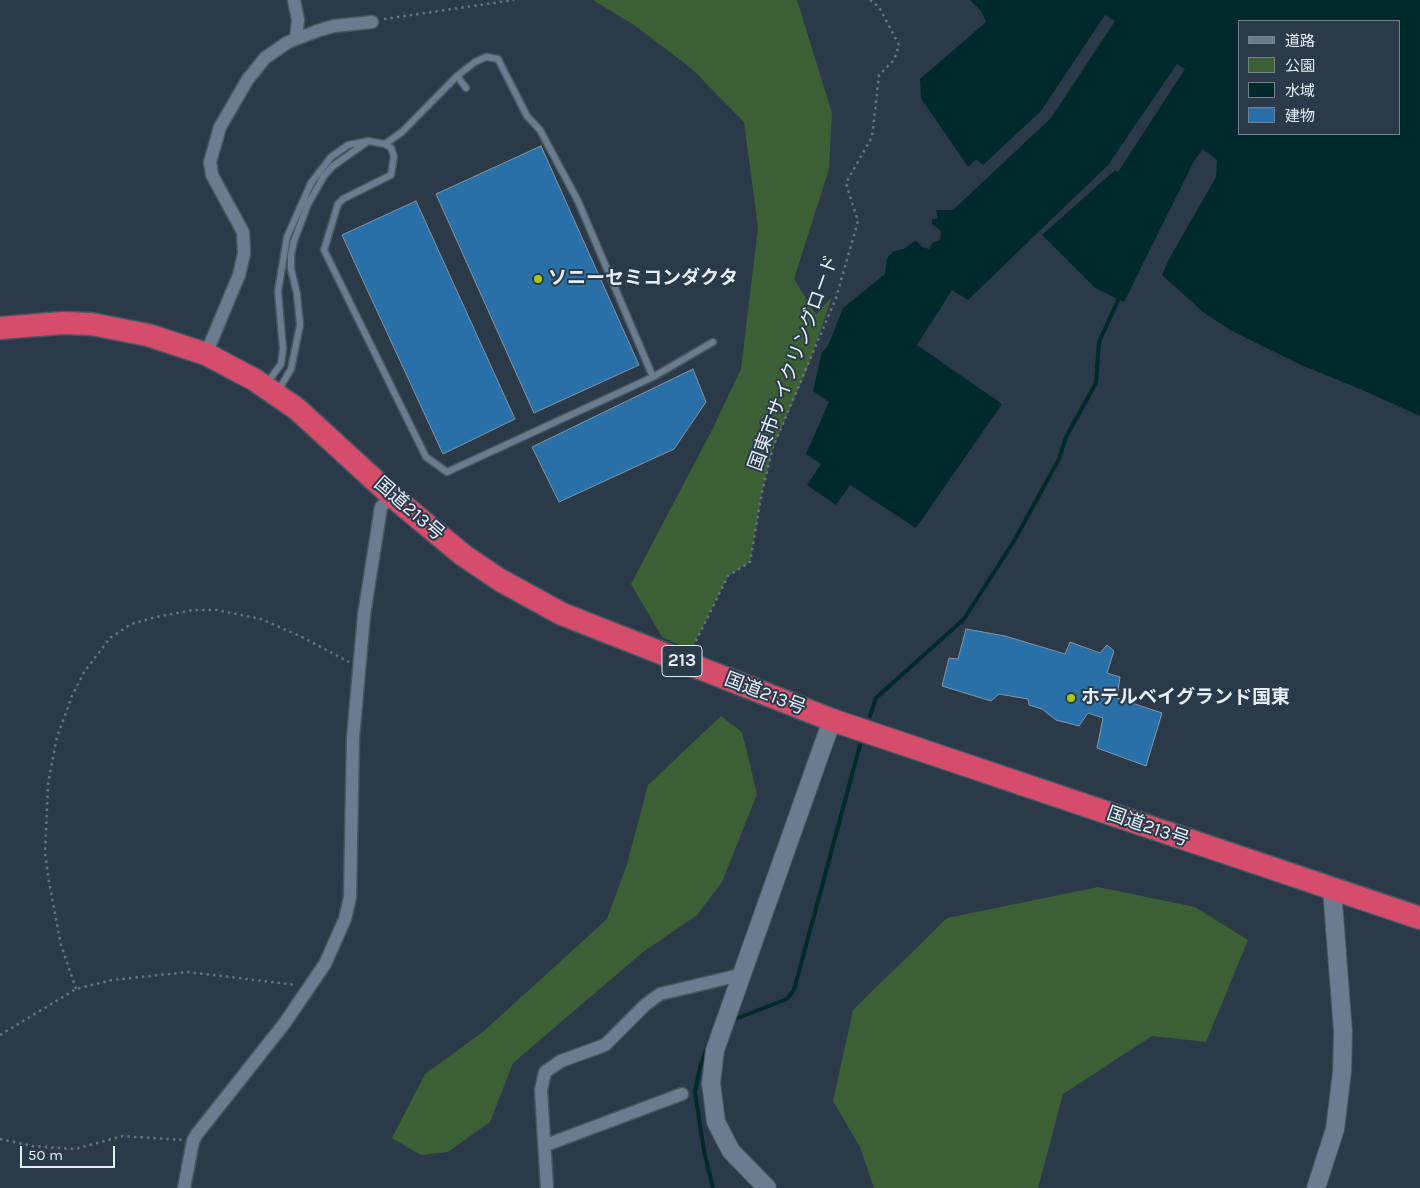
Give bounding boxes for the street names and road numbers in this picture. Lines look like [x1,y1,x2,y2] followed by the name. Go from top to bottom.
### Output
[744,252,844,474] street label: 国東市サイクリングロード
[369,472,449,546] street label: 国道213号
[662,646,702,676] road number: 213
[721,668,809,720] street label: 国道213号
[1104,802,1192,852] street label: 国道213号

